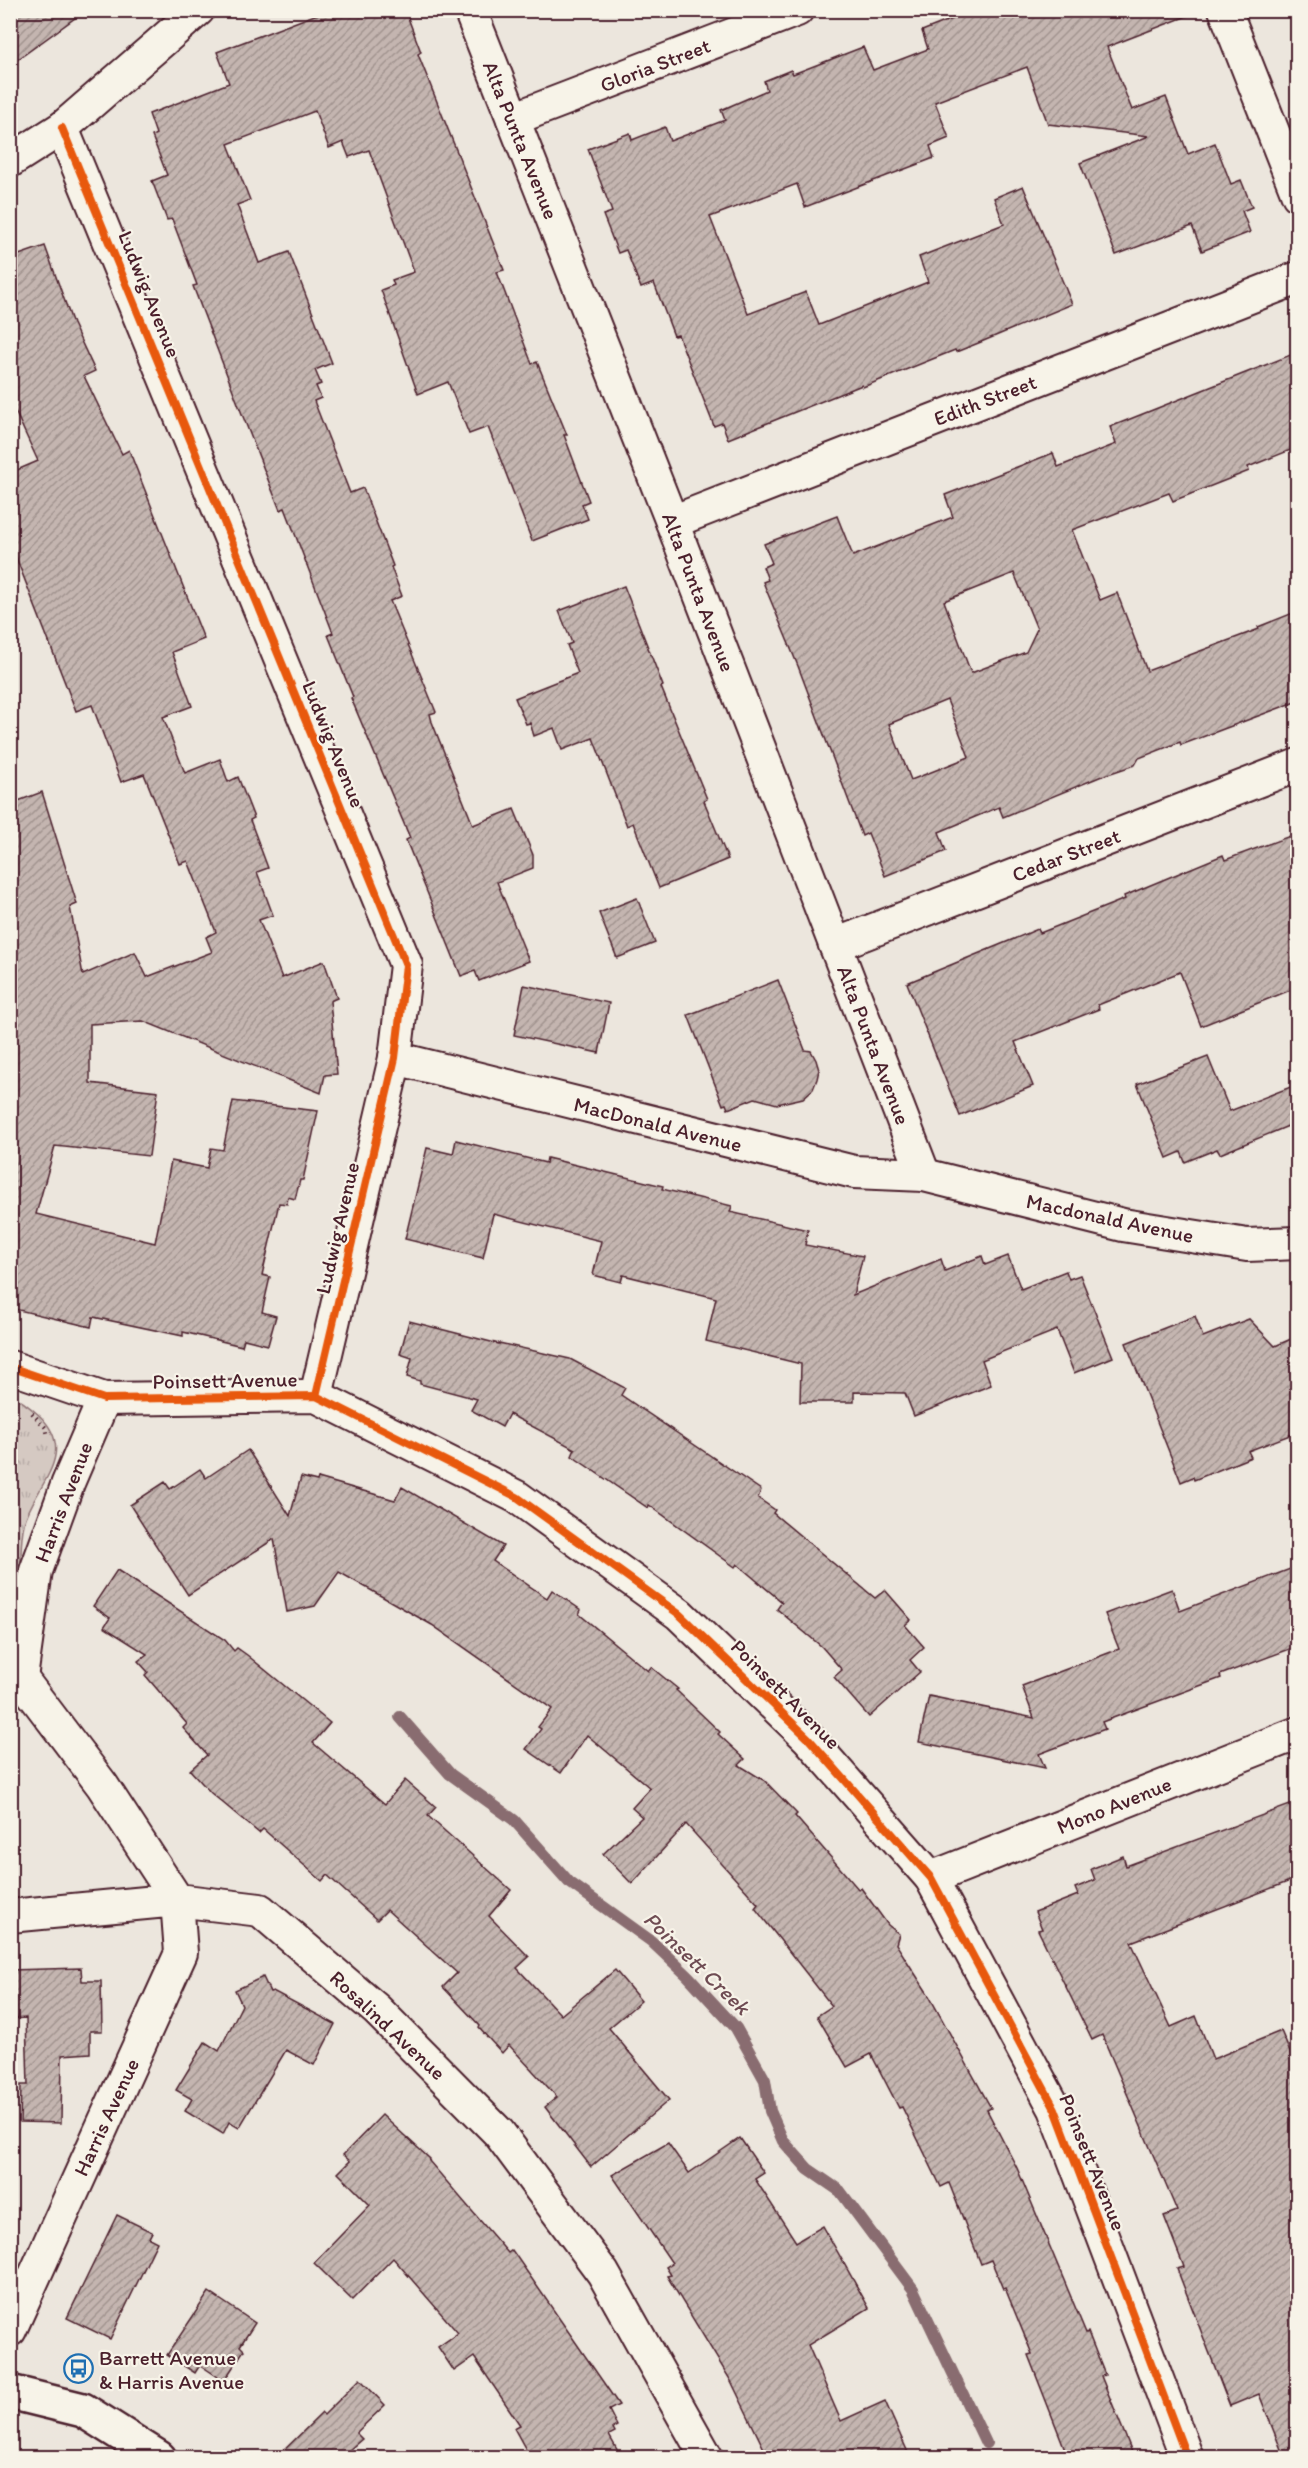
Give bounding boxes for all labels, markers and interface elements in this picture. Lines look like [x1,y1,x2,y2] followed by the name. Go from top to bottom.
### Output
[596,32,714,97] street label: Gloria Street
[478,57,564,223] street label: Alta Punta Avenue
[113,227,187,361] street label: Ludwig Avenue
[930,369,1040,431] street label: Edith Street
[657,509,741,675] street label: Alta Punta Avenue
[297,677,371,811] street label: Ludwig Avenue
[1008,823,1124,887] street label: Cedar Street
[832,962,916,1128] street label: Alta Punta Avenue
[571,1091,745,1157] street label: MacDonald Avenue
[310,1160,364,1296] street label: Ludwig Avenue
[1024,1188,1196,1248] street label: Macdonald Avenue
[152,1366,298,1394] street label: Poinsett Avenue
[29,1438,97,1566] street label: Harris Avenue
[726,1634,846,1754] street label: Poinsett Avenue
[1053,1771,1175,1839] street label: Mono Avenue
[638,1906,757,2022] water label: Poinsett Creek
[325,1965,451,2085] street label: Rosalind Avenue
[68,2054,144,2180] street label: Harris Avenue
[1054,2090,1132,2234] street label: Poinsett Avenue
[99,2345,244,2394] place label: Barrett Avenue & Harris Avenue
[62,2353,94,2385] bus stop icon: Barrett Avenue & Harris Avenue

